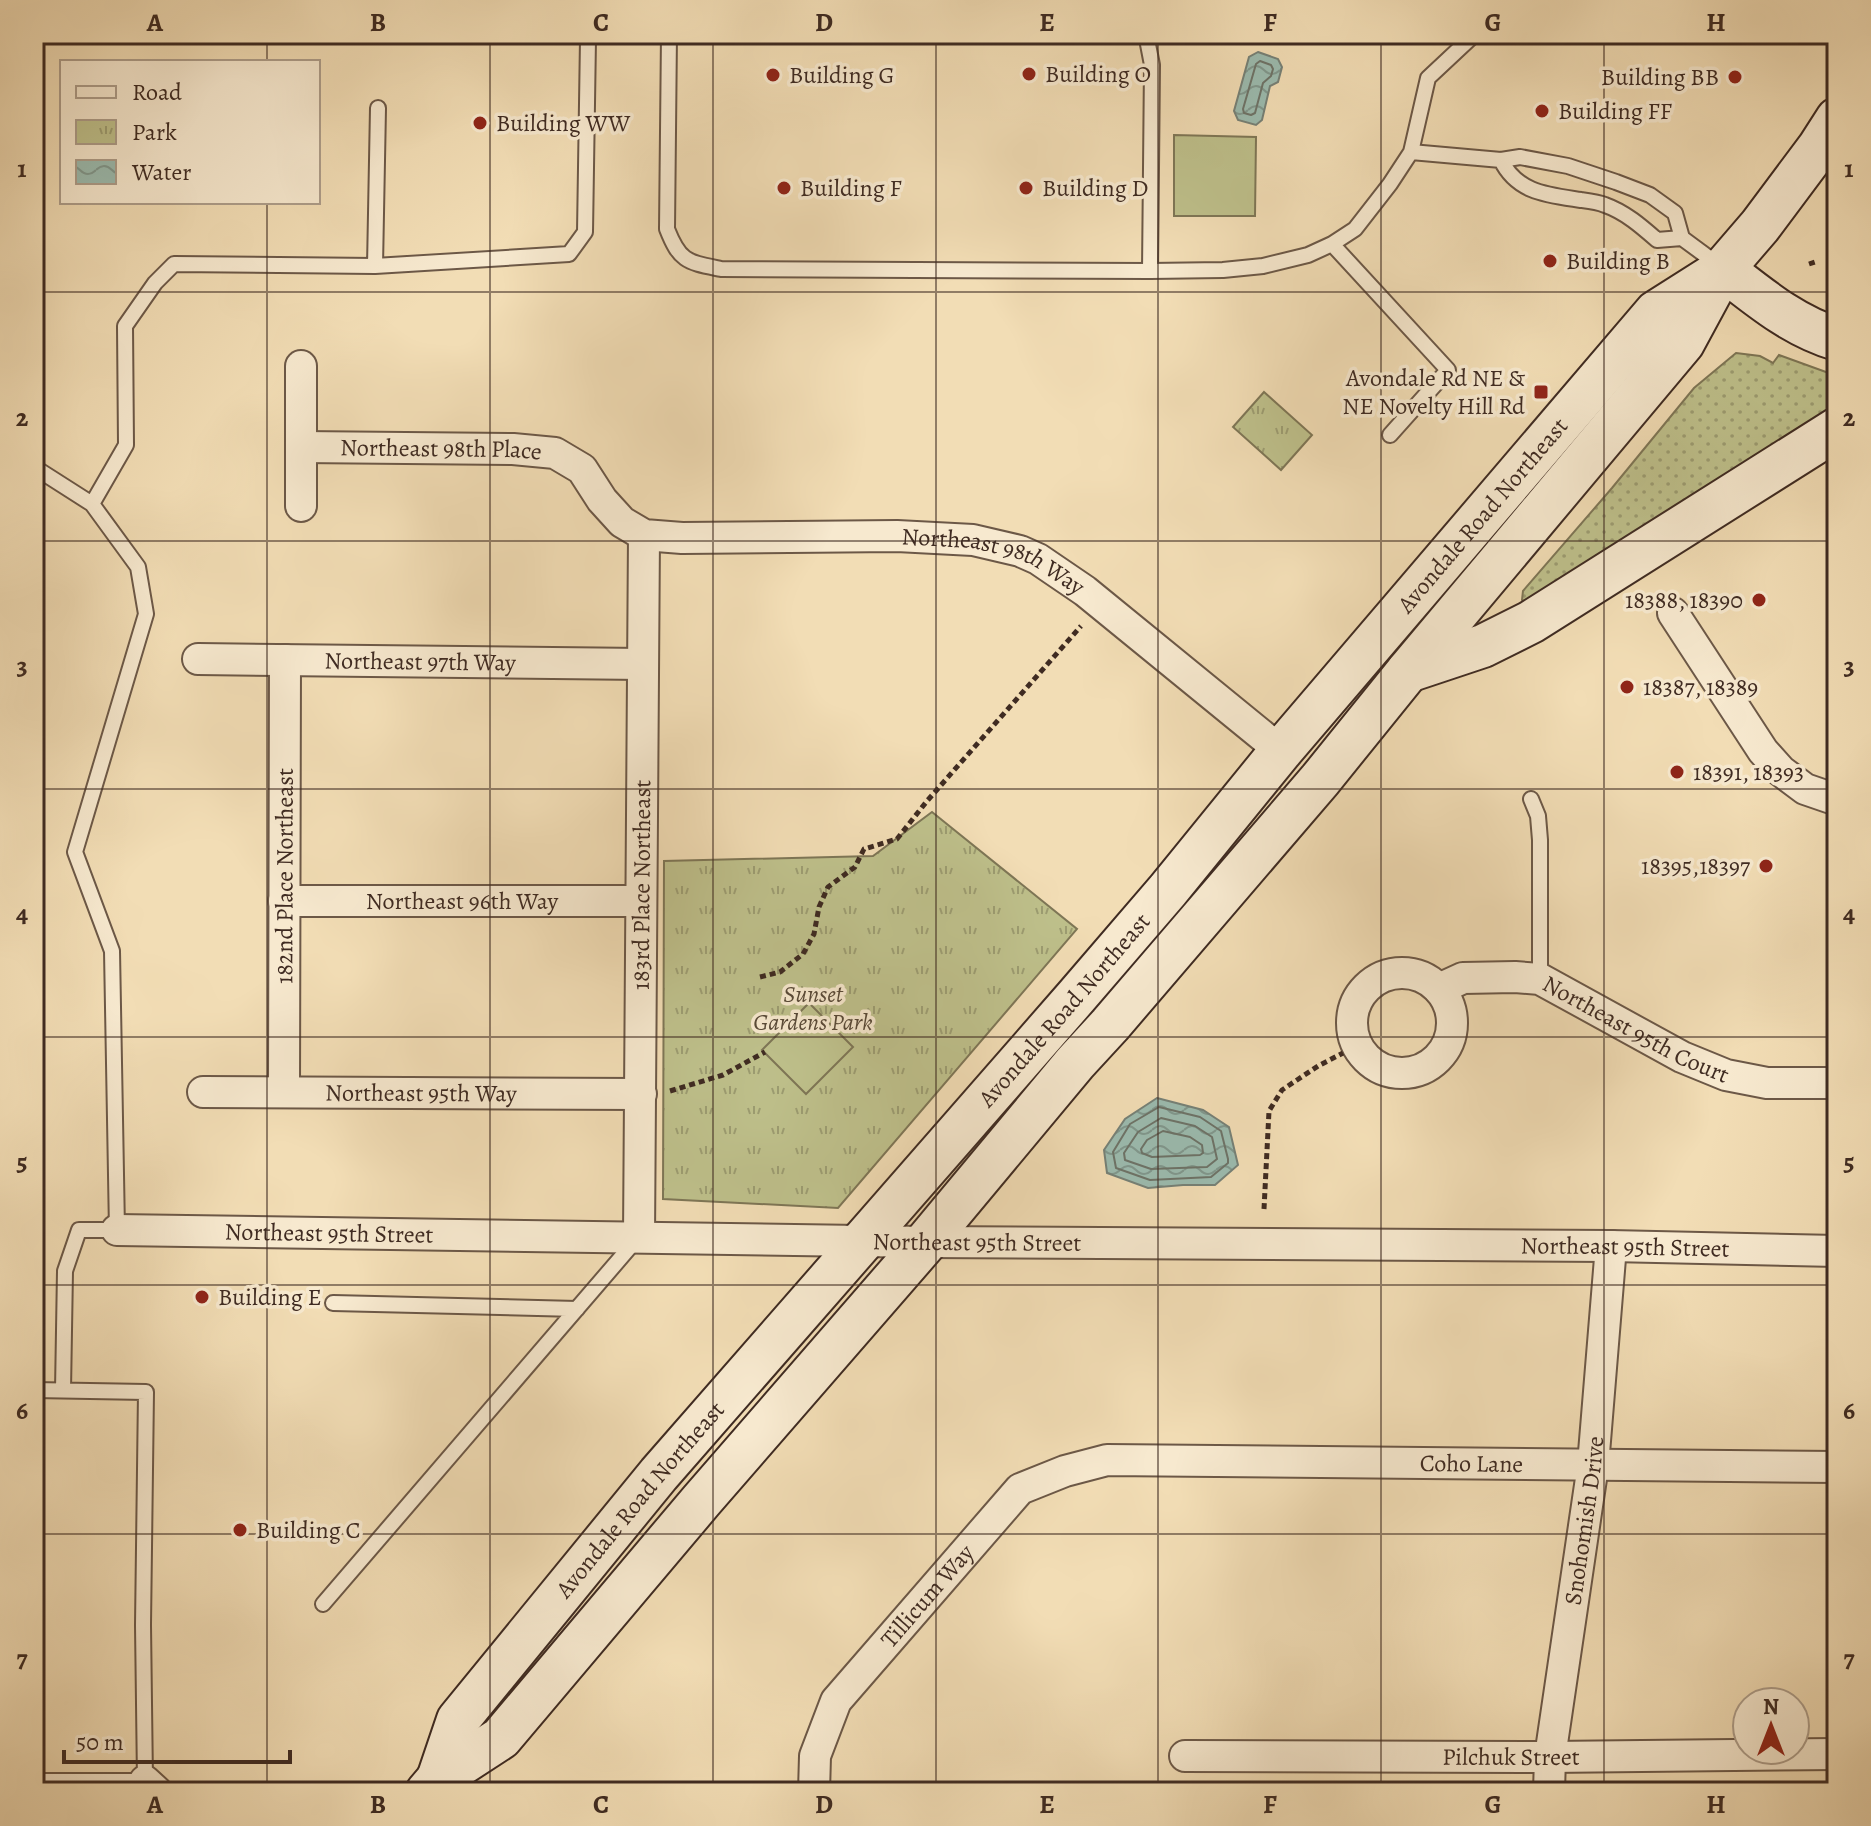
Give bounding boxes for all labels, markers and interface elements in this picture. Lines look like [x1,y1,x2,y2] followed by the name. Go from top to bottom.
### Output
[146,5,164,40] text: A
[370,5,386,40] text: B
[593,5,609,40] text: C
[815,5,833,40] text: D
[1039,5,1055,40] text: E
[1263,5,1277,40] text: F
[1484,5,1502,40] text: G
[1706,5,1726,40] text: H
[1045,58,1151,90] place label: Building O
[789,59,895,91] place label: Building G
[60,60,320,204] legend
[1601,61,1719,93] place label: Building BB
[1020,65,1038,83] marker: Building O
[764,66,782,84] marker: Building G
[1726,68,1744,86] marker: Building BB
[132,76,182,108] text: Road
[1558,95,1672,127] place label: Building FF
[1533,102,1551,120] marker: Building FF
[496,107,631,139] place label: Building WW
[471,114,489,132] marker: Building WW
[132,116,177,148] text: Park
[17,151,27,186] text: 1
[1844,151,1854,186] text: 1
[131,156,192,188] text: Water
[800,172,902,204] place label: Building F
[1042,172,1148,204] place label: Building D
[775,179,793,197] marker: Building F
[1017,179,1035,197] marker: Building D
[1566,245,1670,277] place label: Building B
[1541,252,1559,270] marker: Building B
[1342,362,1525,422] place label: Avondale Rd NE & NE Novelty Hill Rd
[1532,383,1550,401] marker: Avondale Rd NE & NE Novelty Hill Rd
[16,400,29,435] text: 2
[1843,400,1856,435] text: 2
[1389,411,1575,620] street label: Avondale Road Northeast
[340,431,543,468] street label: Northeast 98th Place
[901,520,1091,603] street label: Northeast 98th Way
[1625,584,1743,616] place label: 18388, 18390
[1750,591,1768,609] marker: 18388, 18390
[324,644,516,679] street label: Northeast 97th Way
[16,648,28,683] text: 3
[1843,648,1855,683] text: 3
[1643,671,1758,703] place label: 18387, 18389
[1618,678,1636,696] marker: 18387, 18389
[1693,756,1804,788] place label: 18391, 18393
[1668,763,1686,781] marker: 18391, 18393
[268,768,301,984] street label: 182nd Place Northeast
[625,780,658,990] street label: 183rd Place Northeast
[1641,850,1751,882] place label: 18395,18397
[1757,857,1775,875] marker: 18395,18397
[366,885,558,917] street label: Northeast 96th Way
[16,896,28,931] text: 4
[1843,896,1855,931] text: 4
[970,906,1157,1115] street label: Avondale Road Northeast
[1537,968,1734,1091] street label: Northeast 95th Court
[753,978,873,1038] park label: Sunset Gardens Park
[325,1077,517,1109] street label: Northeast 95th Way
[16,1144,28,1179] text: 5
[1843,1144,1855,1179] text: 5
[224,1216,434,1251] street label: Northeast 95th Street
[872,1225,1081,1259] street label: Northeast 95th Street
[1520,1229,1730,1265] street label: Northeast 95th Street
[218,1281,322,1313] place label: Building E
[193,1288,211,1306] marker: Building E
[16,1393,28,1428] text: 6
[1843,1393,1855,1428] text: 6
[547,1394,731,1605] street label: Avondale Road Northeast
[1557,1435,1611,1607] street label: Snohomish Drive
[1420,1447,1523,1480] street label: Coho Lane
[256,1514,361,1546] place label: Building C
[231,1521,249,1539] marker: Building C
[873,1537,981,1655] street label: Tillicum Way
[16,1641,28,1676] text: 7
[1843,1641,1855,1676] text: 7
[1731,1686,1811,1766] north arrow
[1763,1692,1779,1722] text: N
[64,1714,290,1764] scale bar
[76,1726,124,1758] text: 50 m
[1442,1741,1580,1773] street label: Pilchuk Street
[146,1787,164,1822] text: A
[370,1787,386,1822] text: B
[593,1787,609,1822] text: C
[815,1787,833,1822] text: D
[1039,1787,1055,1822] text: E
[1263,1787,1277,1822] text: F
[1484,1787,1502,1822] text: G
[1706,1787,1726,1822] text: H

